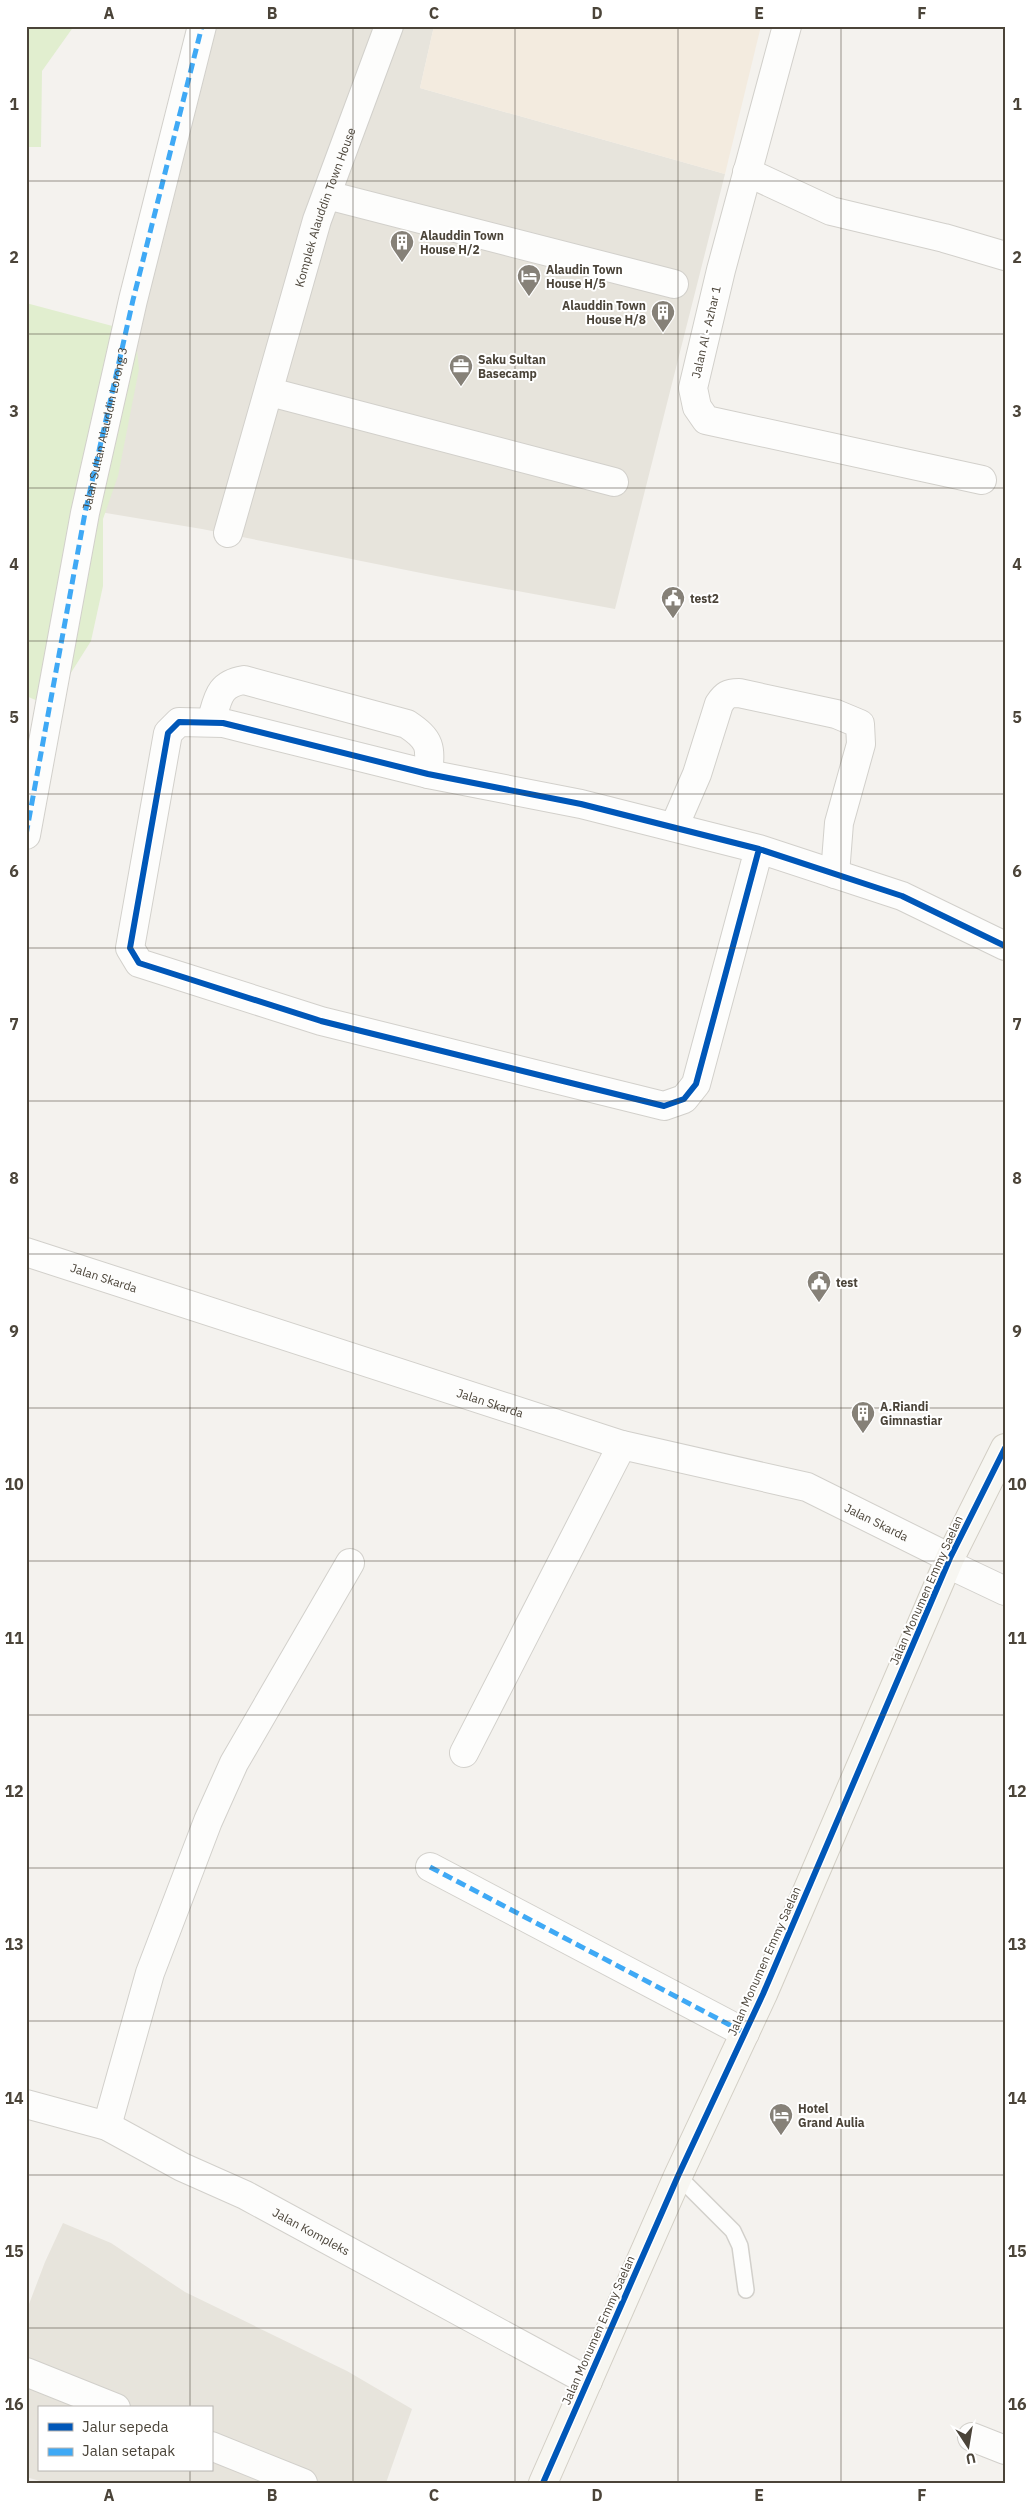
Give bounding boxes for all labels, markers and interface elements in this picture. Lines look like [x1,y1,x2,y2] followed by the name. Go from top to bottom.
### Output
[104,3,115,23] text: A
[267,3,278,23] text: B
[429,3,439,23] text: C
[591,3,603,23] text: D
[754,3,764,23] text: E
[917,3,927,23] text: F
[9,94,19,114] text: 1
[1012,94,1022,114] text: 1
[291,125,358,289] street label: Komplek Alauddin Town House
[420,228,504,257] place label: Alauddin Town House H/2
[389,229,415,263] building icon: Alauddin Town House H/2
[9,247,19,267] text: 2
[1012,247,1022,267] text: 2
[546,262,623,291] place label: Alaudin Town House H/5
[516,263,542,297] hotel icon: Alaudin Town House H/5
[688,284,724,380] street label: Jalan Al - Azhar 1
[562,298,646,327] place label: Alauddin Town House H/8
[650,299,676,333] building icon: Alauddin Town House H/8
[78,345,130,512] street label: Jalan Sultan Alauddin Lorong 3
[478,352,546,381] place label: Saku Sultan Basecamp
[448,353,474,387] office icon: Saku Sultan Basecamp
[9,401,19,421] text: 3
[1012,401,1022,421] text: 3
[9,554,19,574] text: 4
[1012,554,1022,574] text: 4
[660,585,686,619] public building icon: test2
[690,591,719,606] place label: test2
[9,707,19,727] text: 5
[1012,707,1022,727] text: 5
[9,861,19,881] text: 6
[1012,861,1022,881] text: 6
[9,1014,19,1034] text: 7
[1012,1014,1022,1034] text: 7
[9,1168,19,1188] text: 8
[1012,1168,1022,1188] text: 8
[69,1259,140,1295] street label: Jalan Skarda
[806,1269,832,1303] public building icon: test
[836,1275,858,1290] place label: test
[9,1321,19,1341] text: 9
[1012,1321,1022,1341] text: 9
[455,1385,526,1420] street label: Jalan Skarda
[880,1399,943,1428] place label: A.Riandi Gimnastiar
[850,1400,876,1434] building icon: A.Riandi Gimnastiar
[4,1474,24,1494] text: 10
[1007,1474,1027,1494] text: 10
[842,1499,912,1544] street label: Jalan Skarda
[886,1513,966,1667] street label: Jalan Monumen Emmy Saelan
[4,1628,24,1648] text: 11
[1007,1628,1027,1648] text: 11
[4,1781,24,1801] text: 12
[1007,1781,1027,1801] text: 12
[724,1884,804,2038] street label: Jalan Monumen Emmy Saelan
[4,1934,24,1954] text: 13
[1007,1934,1027,1954] text: 13
[4,2088,24,2108] text: 14
[1007,2088,1027,2108] text: 14
[798,2101,865,2130] place label: Hotel Grand Aulia
[768,2102,794,2136] hotel icon: Hotel Grand Aulia
[270,2204,353,2258] street label: Jalan Kompleks
[4,2241,24,2261] text: 15
[1007,2241,1027,2261] text: 15
[558,2253,638,2407] street label: Jalan Monumen Emmy Saelan
[4,2394,24,2414] text: 16
[1007,2394,1027,2414] text: 16
[38,2406,212,2472] legend
[82,2417,169,2436] text: Jalur sepeda
[944,2422,994,2472] north arrow
[82,2441,175,2460] text: Jalan setapak
[964,2449,977,2469] text: U
[104,2485,115,2505] text: A
[267,2485,278,2505] text: B
[429,2485,439,2505] text: C
[591,2485,603,2505] text: D
[754,2485,764,2505] text: E
[917,2485,927,2505] text: F

